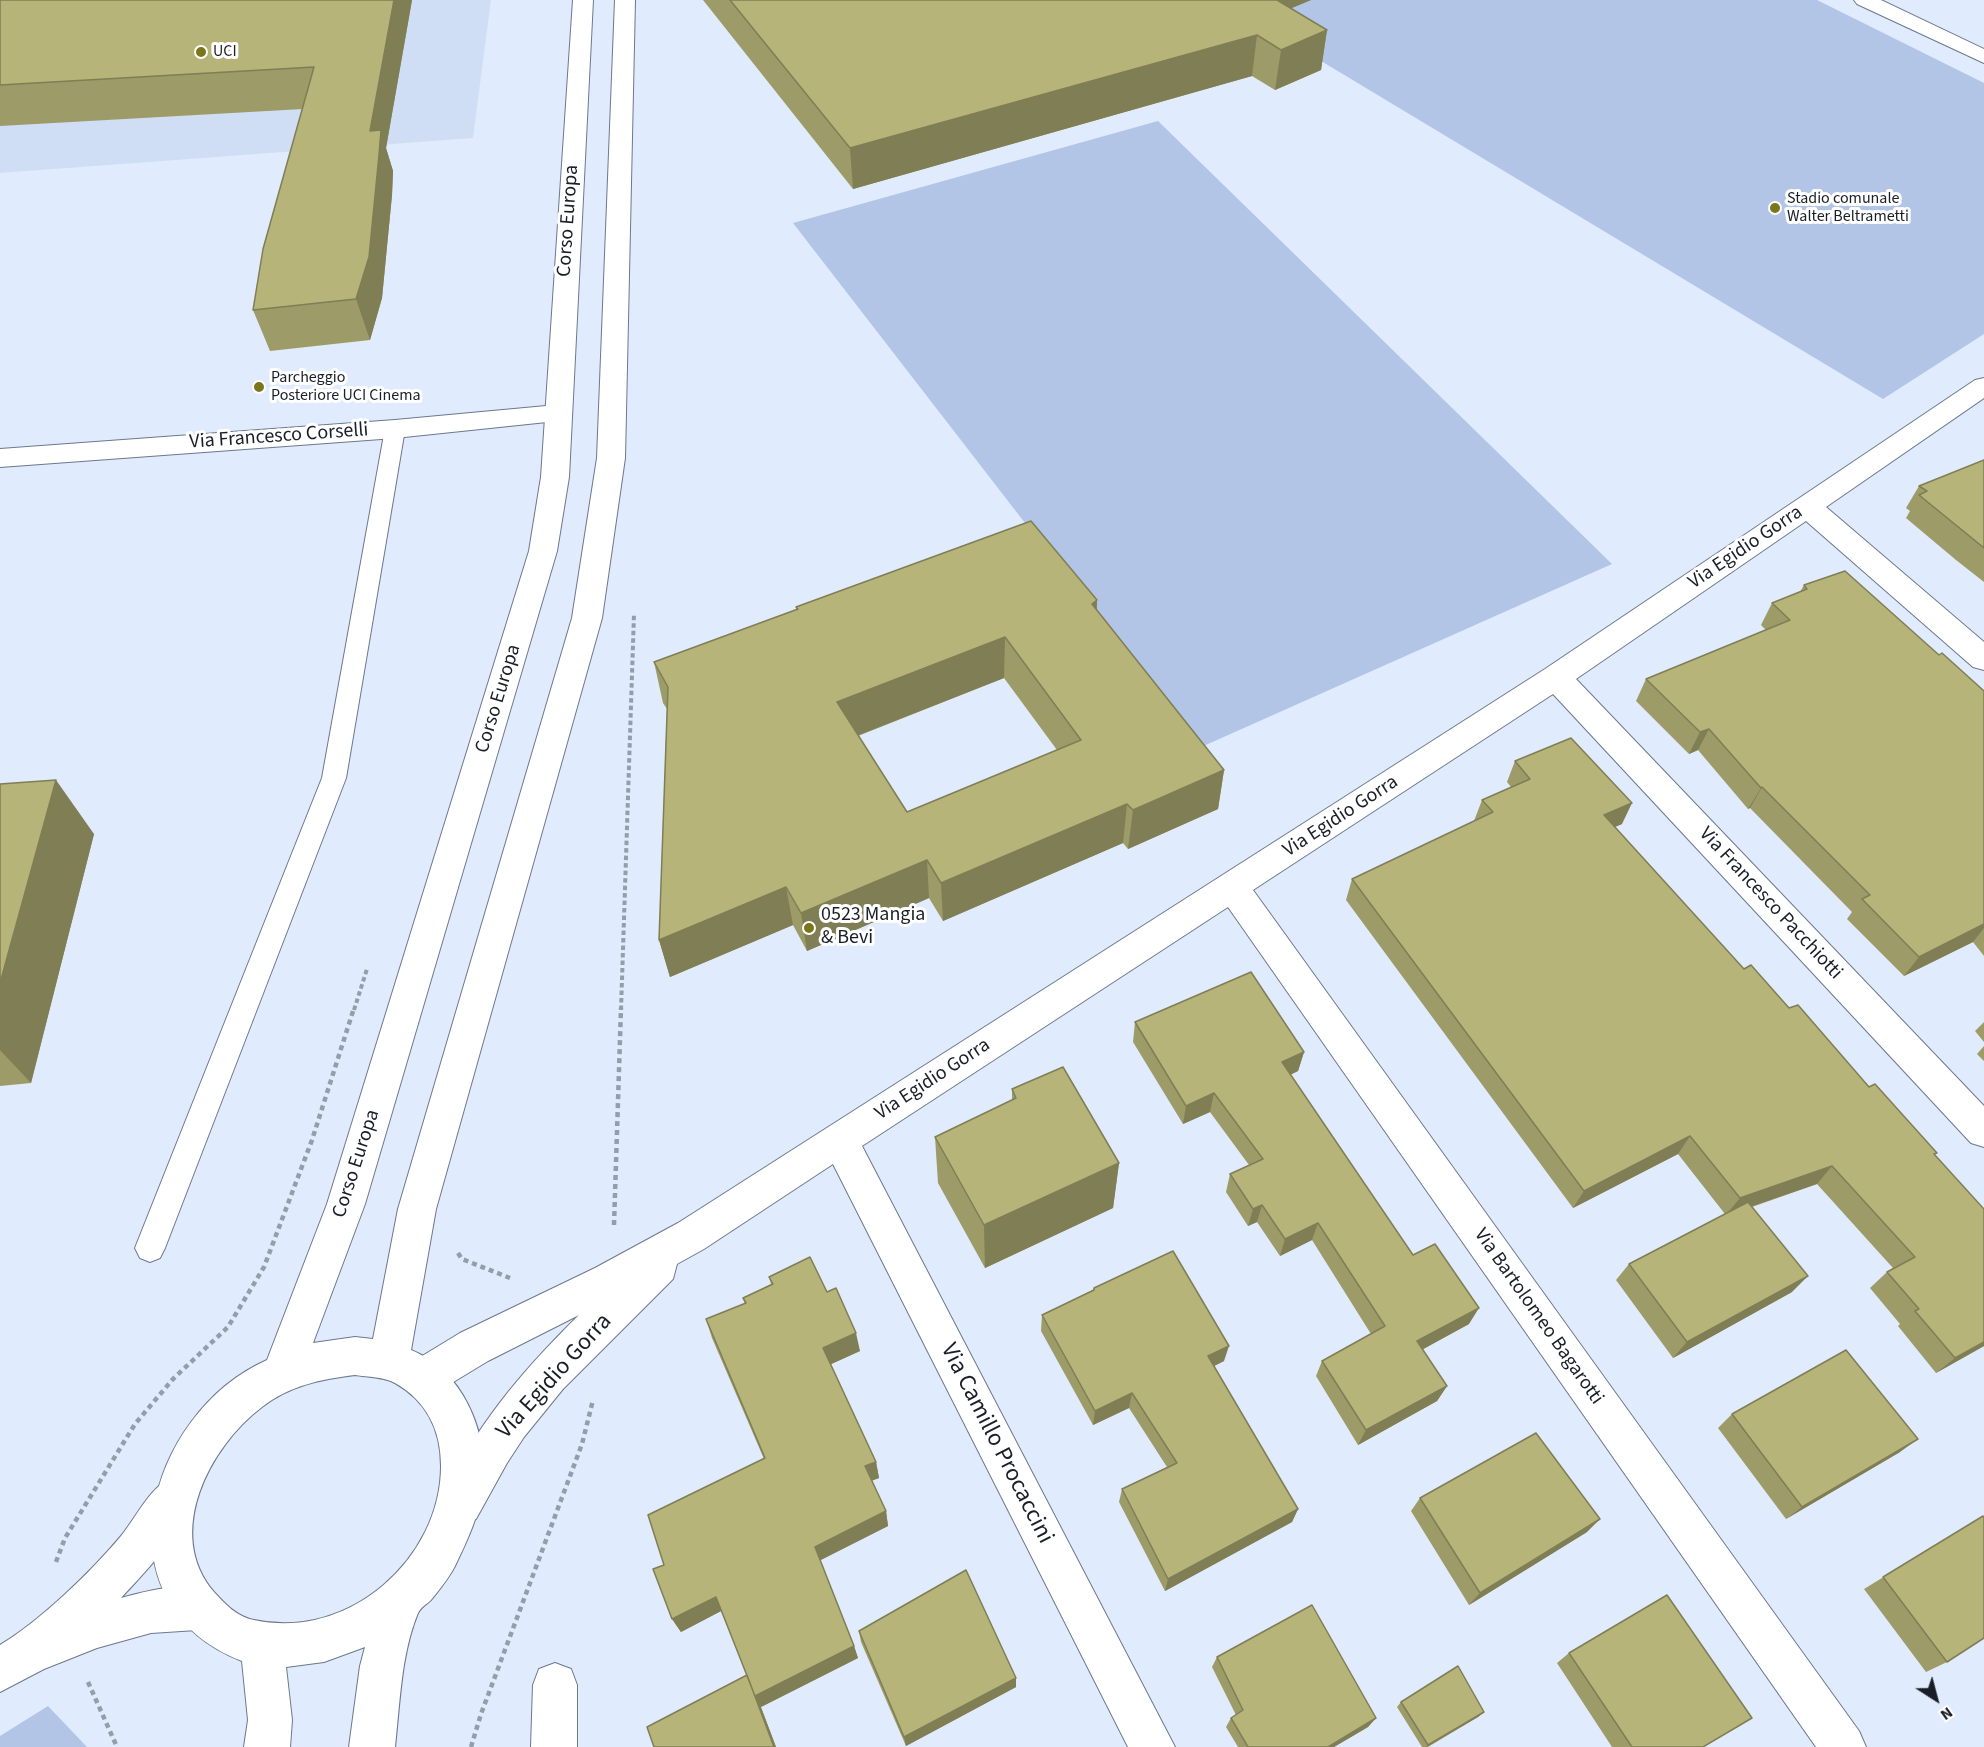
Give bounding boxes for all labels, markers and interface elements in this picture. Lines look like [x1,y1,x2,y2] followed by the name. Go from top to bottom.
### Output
[213,42,237,62] place label: UCI
[194,45,208,59] marker: UCI
[553,164,585,278] street label: Corso Europa
[1787,189,1909,227] place label: Stadio comunale Walter Beltrametti
[1768,201,1782,215] marker: Stadio comunale Walter Beltrametti
[271,368,420,406] place label: Parcheggio Posteriore UCI Cinema
[252,380,266,394] marker: Parcheggio Posteriore UCI Cinema
[189,419,369,455] street label: Via Francesco Corselli
[1684,501,1808,595] street label: Via Egidio Gorra
[471,642,527,756] street label: Corso Europa
[1279,771,1403,863] street label: Via Egidio Gorra
[1693,823,1847,985] street label: Via Francesco Pacchiotti
[821,904,925,951] place label: 0523 Mangia & Bevi
[802,921,816,935] marker: 0523 Mangia & Bevi
[871,1034,995,1126] street label: Via Egidio Gorra
[328,1107,386,1221] street label: Corso Europa
[1468,1224,1608,1410] street label: Via Bartolomeo Bagarotti
[491,1308,619,1446] street label: Via Egidio Gorra
[933,1339,1059,1549] street label: Via Camillo Procaccini
[1906,1669,1966,1729] north arrow
[1936,1702,1957,1726] text: N

